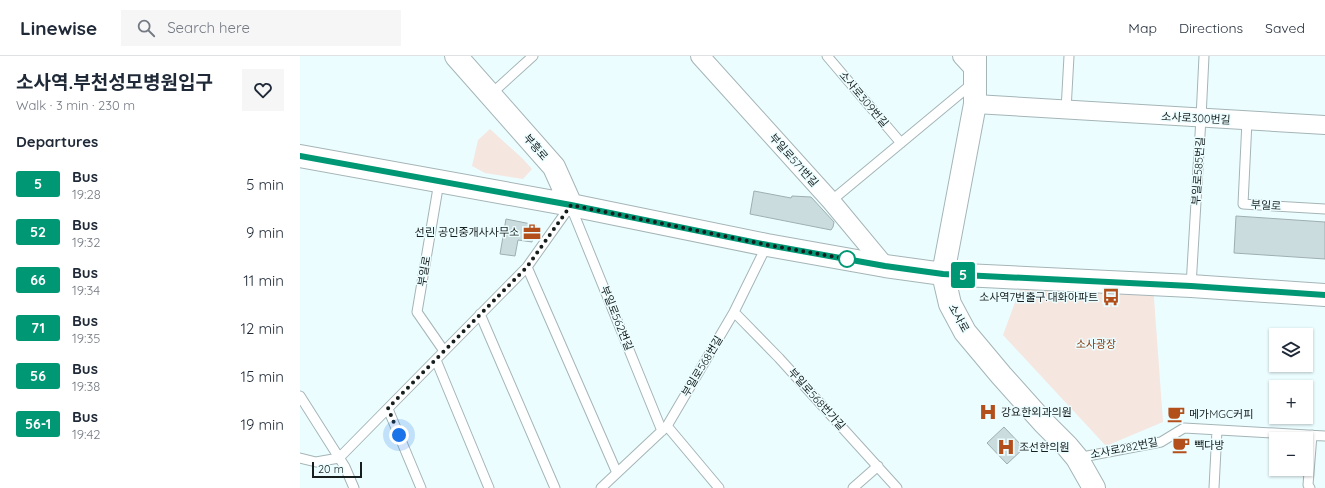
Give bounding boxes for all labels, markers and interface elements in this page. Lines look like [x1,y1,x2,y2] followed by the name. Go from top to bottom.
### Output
[121,10,401,46] search box
[20,16,97,40] text: Linewise
[135,17,157,39] icon: search
[167,18,250,37] text: Search here
[1128,19,1157,37] text: Map
[1179,19,1243,37] text: Directions
[1265,19,1305,37] text: Saved
[836,68,892,130] street label: 소사로309번길
[242,69,284,111] button: heart
[16,70,213,94] text: 소사역.부천성모병원입구
[16,97,135,113] text: Walk · 3 min · 230 m
[1161,109,1231,127] street label: 소사로300번길
[766,130,822,190] street label: 부일로571번길
[521,131,551,163] street label: 부흥로
[16,132,98,151] text: Departures
[1189,136,1207,206] street label: 부일로585번길
[72,167,98,186] text: Bus
[34,175,42,193] text: 5
[246,175,284,194] text: 5 min
[72,186,101,202] text: 19:28
[1250,197,1282,213] street label: 부일로
[72,215,98,234] text: Bus
[522,222,542,242] office icon: 선린 공인중개사사무소
[30,223,46,241] text: 52
[246,223,284,242] text: 9 min
[415,225,519,239] place label: 선린 공인중개사사무소
[72,234,101,250] text: 19:32
[838,250,856,268] unlabelled marker
[414,255,434,287] street label: 부일로
[950,262,976,288] line badge: 5
[72,263,98,282] text: Bus
[959,266,967,284] text: 5
[30,271,46,289] text: 66
[243,271,284,290] text: 11 min
[72,282,100,298] text: 19:34
[598,284,636,352] street label: 부일로562번길
[1101,287,1121,307] bus stop icon: 소사역7번출구.대화아파트
[979,290,1098,304] place label: 소사역7번출구.대화아파트
[946,301,972,335] street label: 소사로
[72,311,98,330] text: Bus
[31,319,45,337] text: 71
[240,319,284,338] text: 12 min
[1269,328,1313,476] map controls
[1269,328,1313,372] button: layers
[72,330,100,346] text: 19:35
[678,333,726,399] street label: 부일로568번길
[1076,337,1116,351] park label: 소사광장
[72,359,98,378] text: Bus
[786,365,848,433] street label: 부일로568번가길
[30,367,46,385] text: 56
[241,367,284,386] text: 15 min
[72,378,100,394] text: 19:38
[1269,380,1313,424] button: +
[978,402,998,422] hospital icon: 강요한외과의원
[1166,404,1186,424] cafe icon: 메가MGC커피
[1001,405,1072,419] place label: 강요한외과의원
[72,407,98,426] text: Bus
[1189,407,1253,421] place label: 메가MGC커피
[25,415,51,433] text: 56-1
[240,415,284,434] text: 19 min
[389,425,409,445] your location
[72,426,101,442] text: 19:42
[1269,432,1313,476] button: −
[1089,435,1159,461] street label: 소사로282번길
[1171,435,1191,455] cafe icon: 빽다방
[996,437,1016,457] hospital icon: 조선한의원
[1194,438,1224,452] place label: 빽다방
[1019,440,1070,454] place label: 조선한의원
[312,460,362,479] scale bar
[318,462,344,476] text: 20 m

